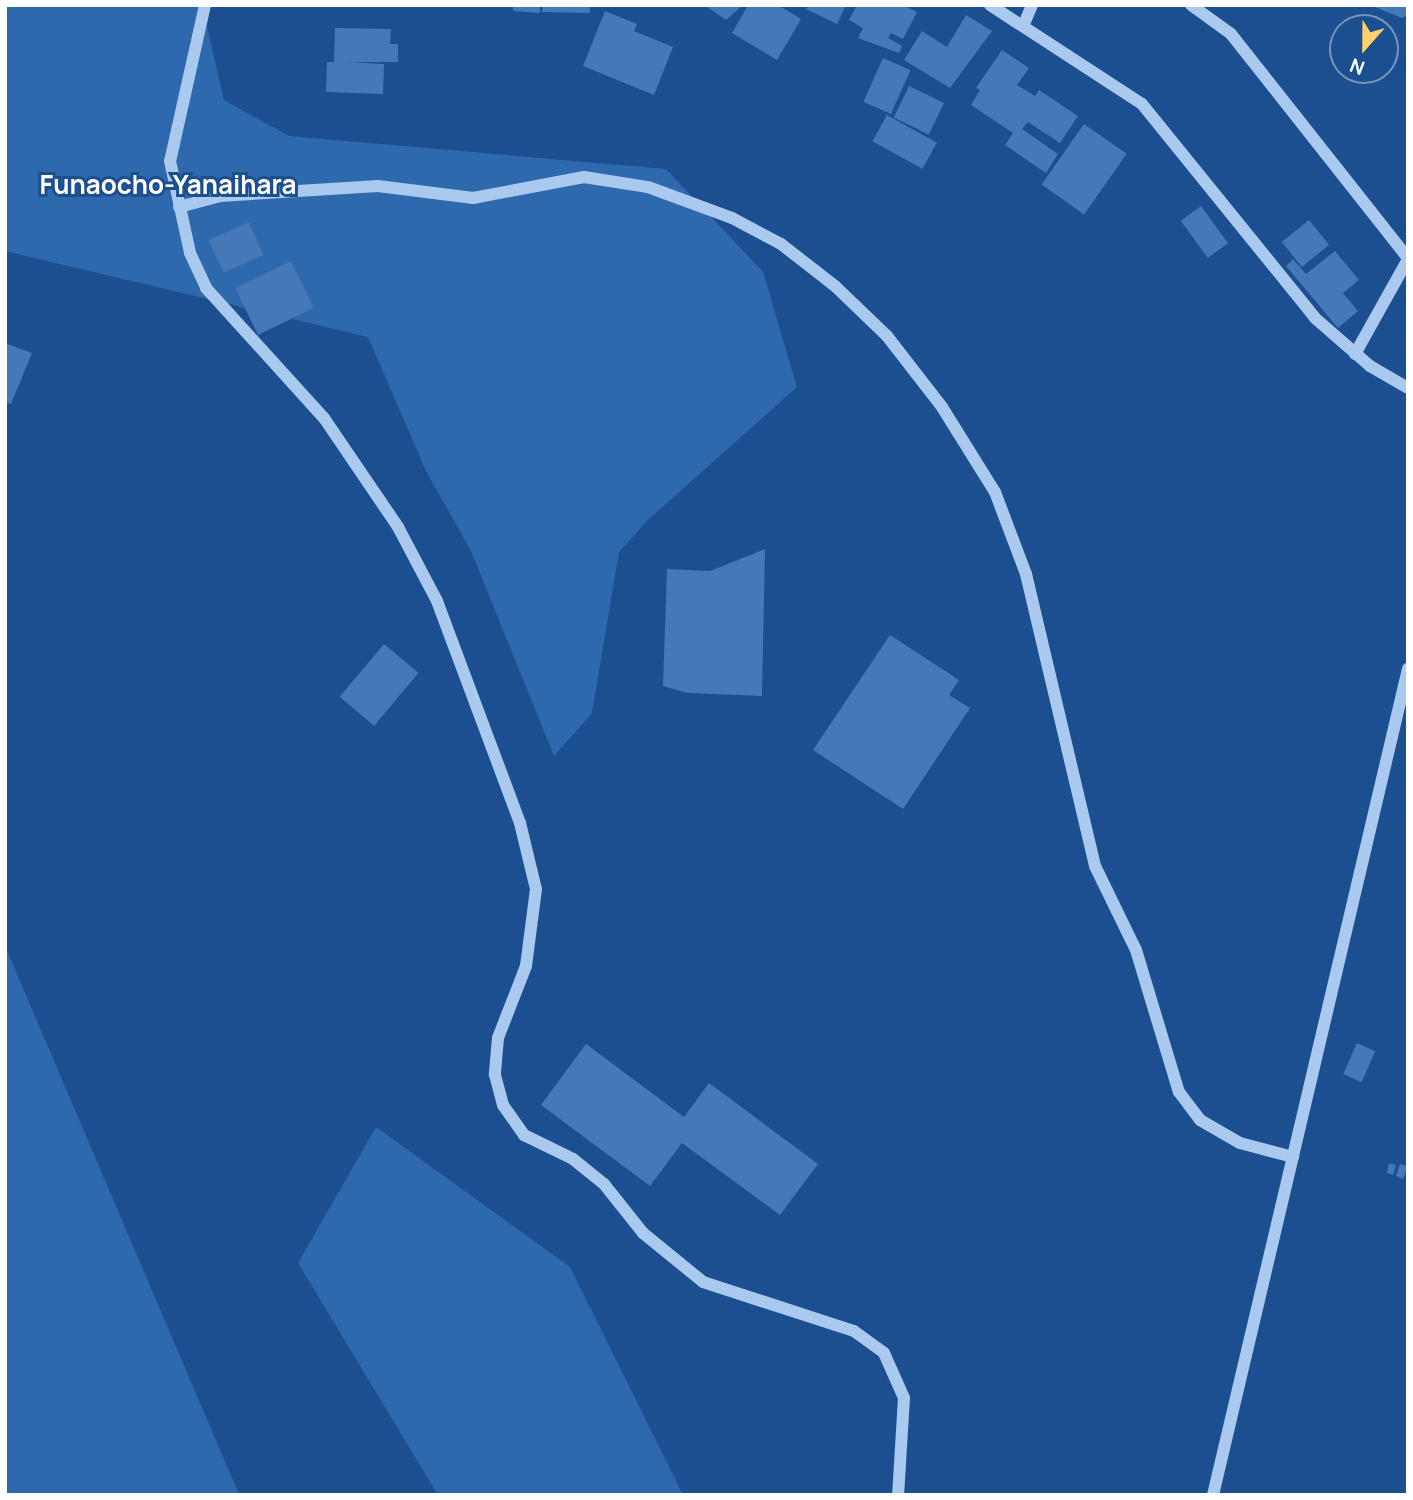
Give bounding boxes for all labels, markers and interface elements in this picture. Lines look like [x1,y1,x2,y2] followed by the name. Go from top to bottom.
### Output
[1329,14,1399,84] north arrow
[1346,52,1368,81] text: N
[40,169,296,201] district label: Funaocho-Yanaihara

